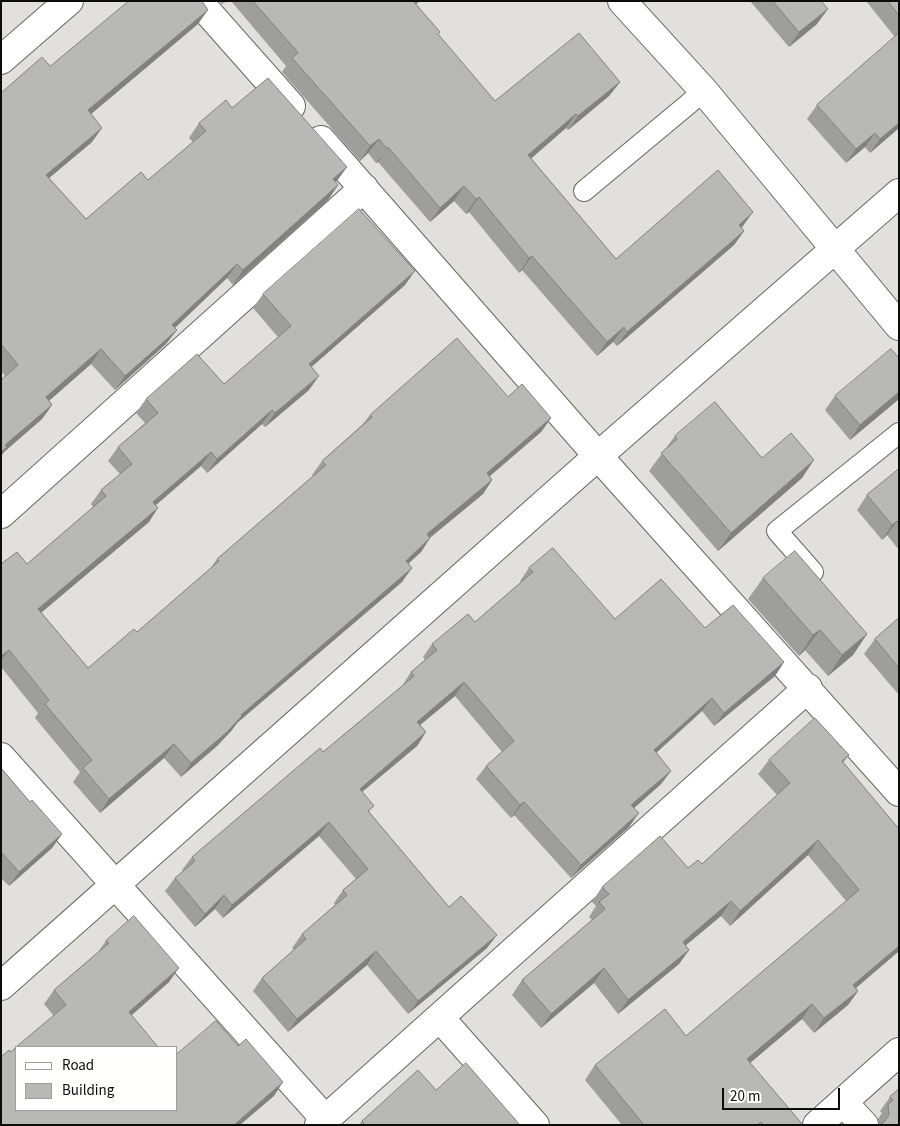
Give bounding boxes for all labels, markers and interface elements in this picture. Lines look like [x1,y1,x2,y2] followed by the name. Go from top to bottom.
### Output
[15,1046,178,1111] legend
[62,1055,94,1076] text: Road
[725,1078,842,1110] scale bar
[62,1080,114,1101] text: Building
[730,1086,760,1107] text: 20 m

